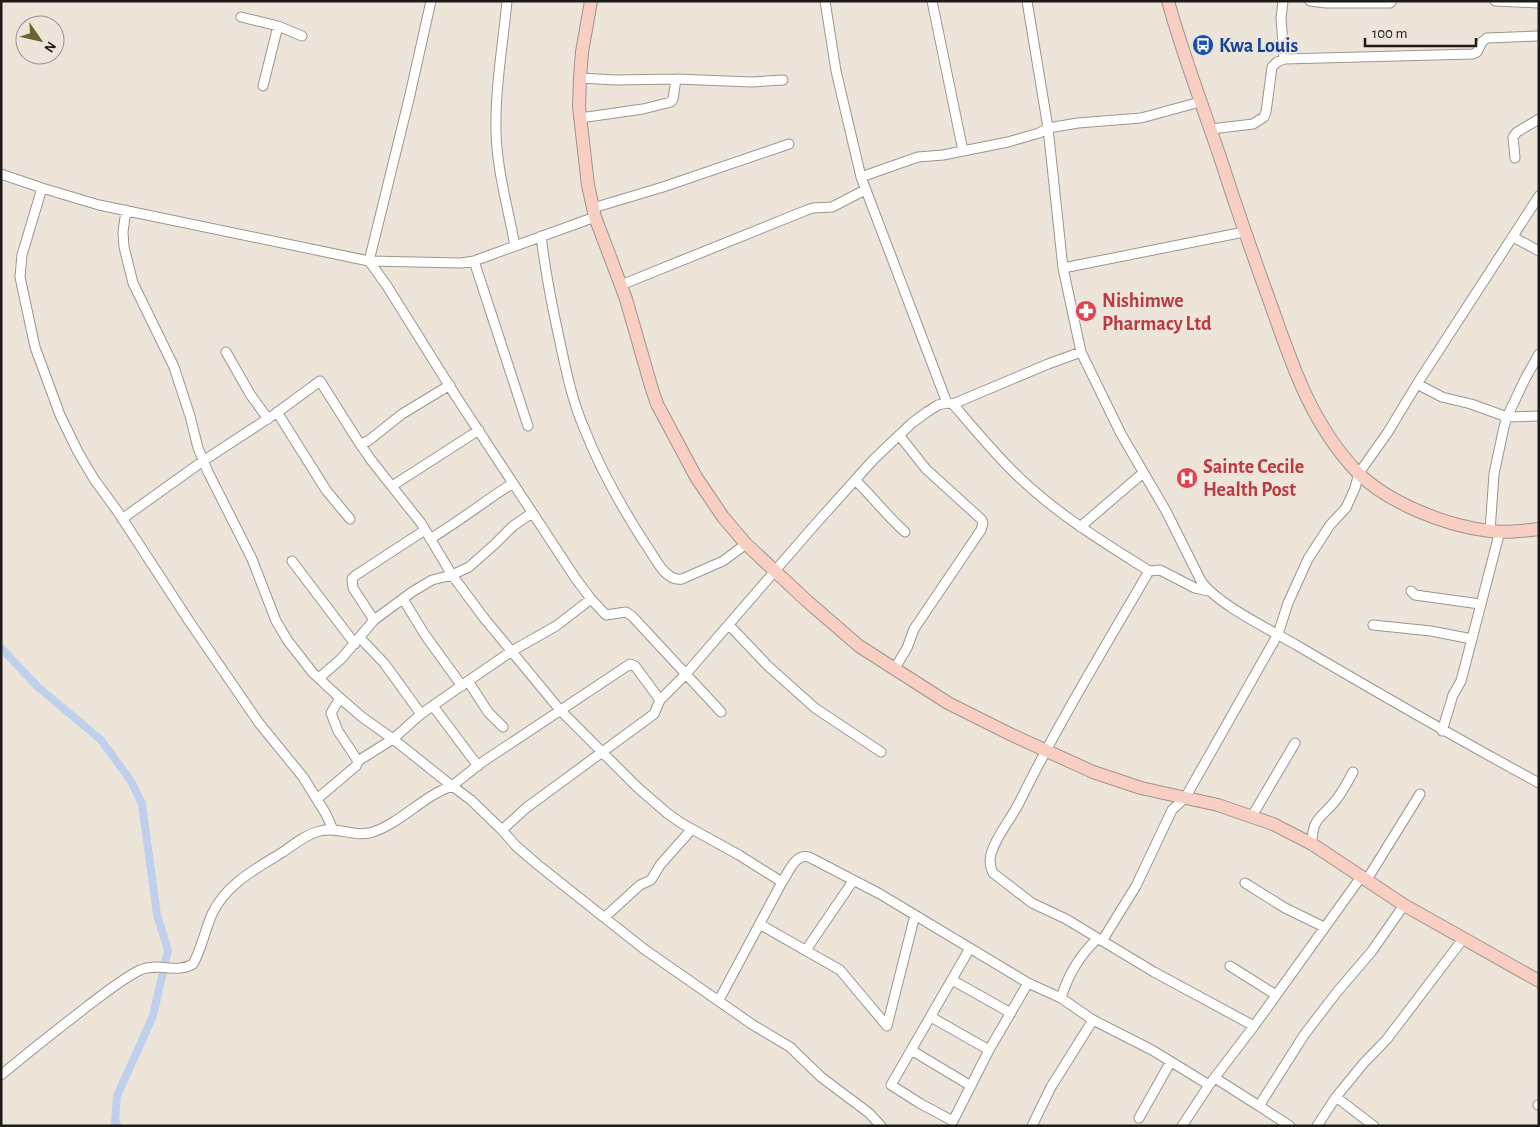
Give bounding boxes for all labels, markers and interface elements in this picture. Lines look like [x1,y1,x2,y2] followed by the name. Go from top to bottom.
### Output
[15,15,65,65] north arrow
[1365,15,1476,47] scale bar
[1372,26,1407,41] text: 100 m
[1191,33,1215,57] bus stop icon: Kwa Louis
[1219,36,1299,56] place label: Kwa Louis
[41,39,58,55] text: N
[1102,291,1212,334] place label: Nishimwe Pharmacy Ltd
[1074,299,1098,323] pharmacy icon: Nishimwe Pharmacy Ltd
[1203,457,1304,500] place label: Sainte Cecile Health Post
[1175,466,1199,490] hospital icon: Sainte Cecile Health Post

